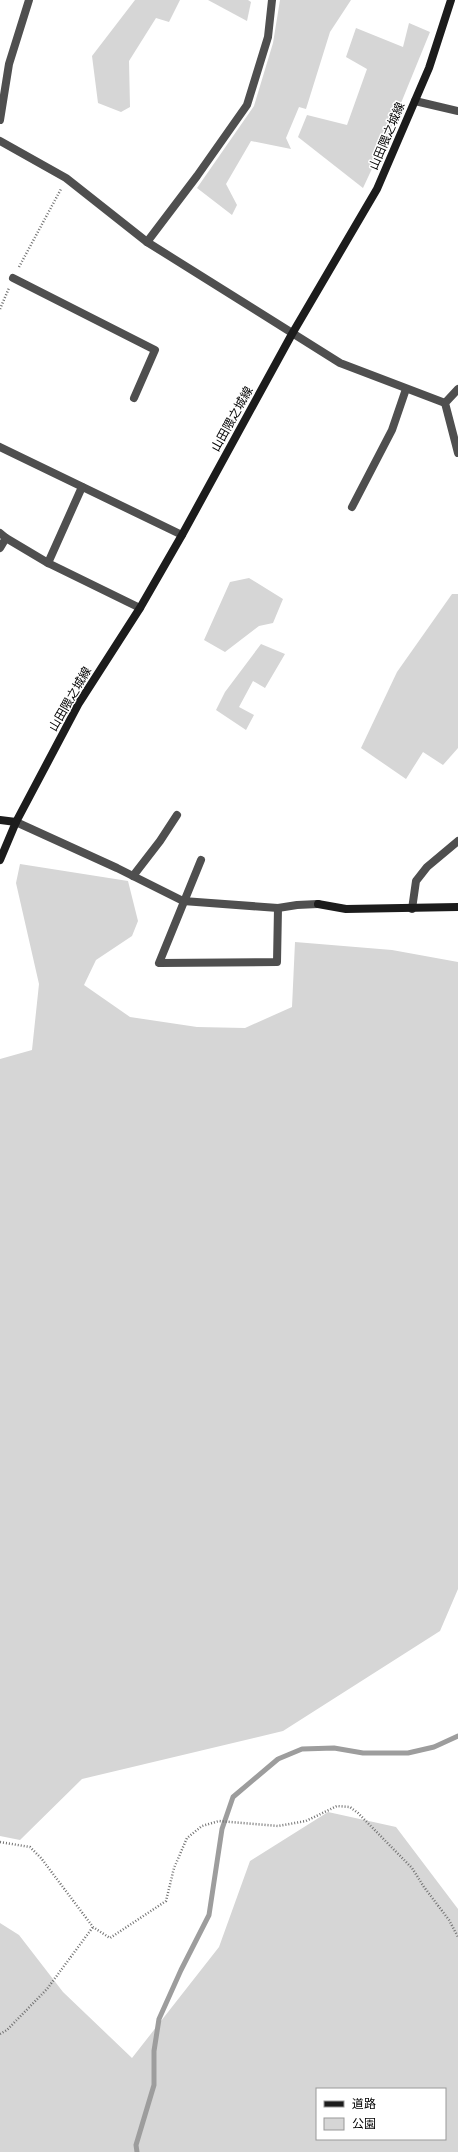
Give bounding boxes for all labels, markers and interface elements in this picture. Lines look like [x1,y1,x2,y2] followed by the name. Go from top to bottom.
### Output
[365,99,408,172] street label: 山田隈之城線
[207,383,256,454] street label: 山田隈之城線
[44,663,95,734] street label: 山田隈之城線
[316,2088,446,2140] legend
[352,2095,376,2112] text: 道路
[352,2115,376,2132] text: 公園

